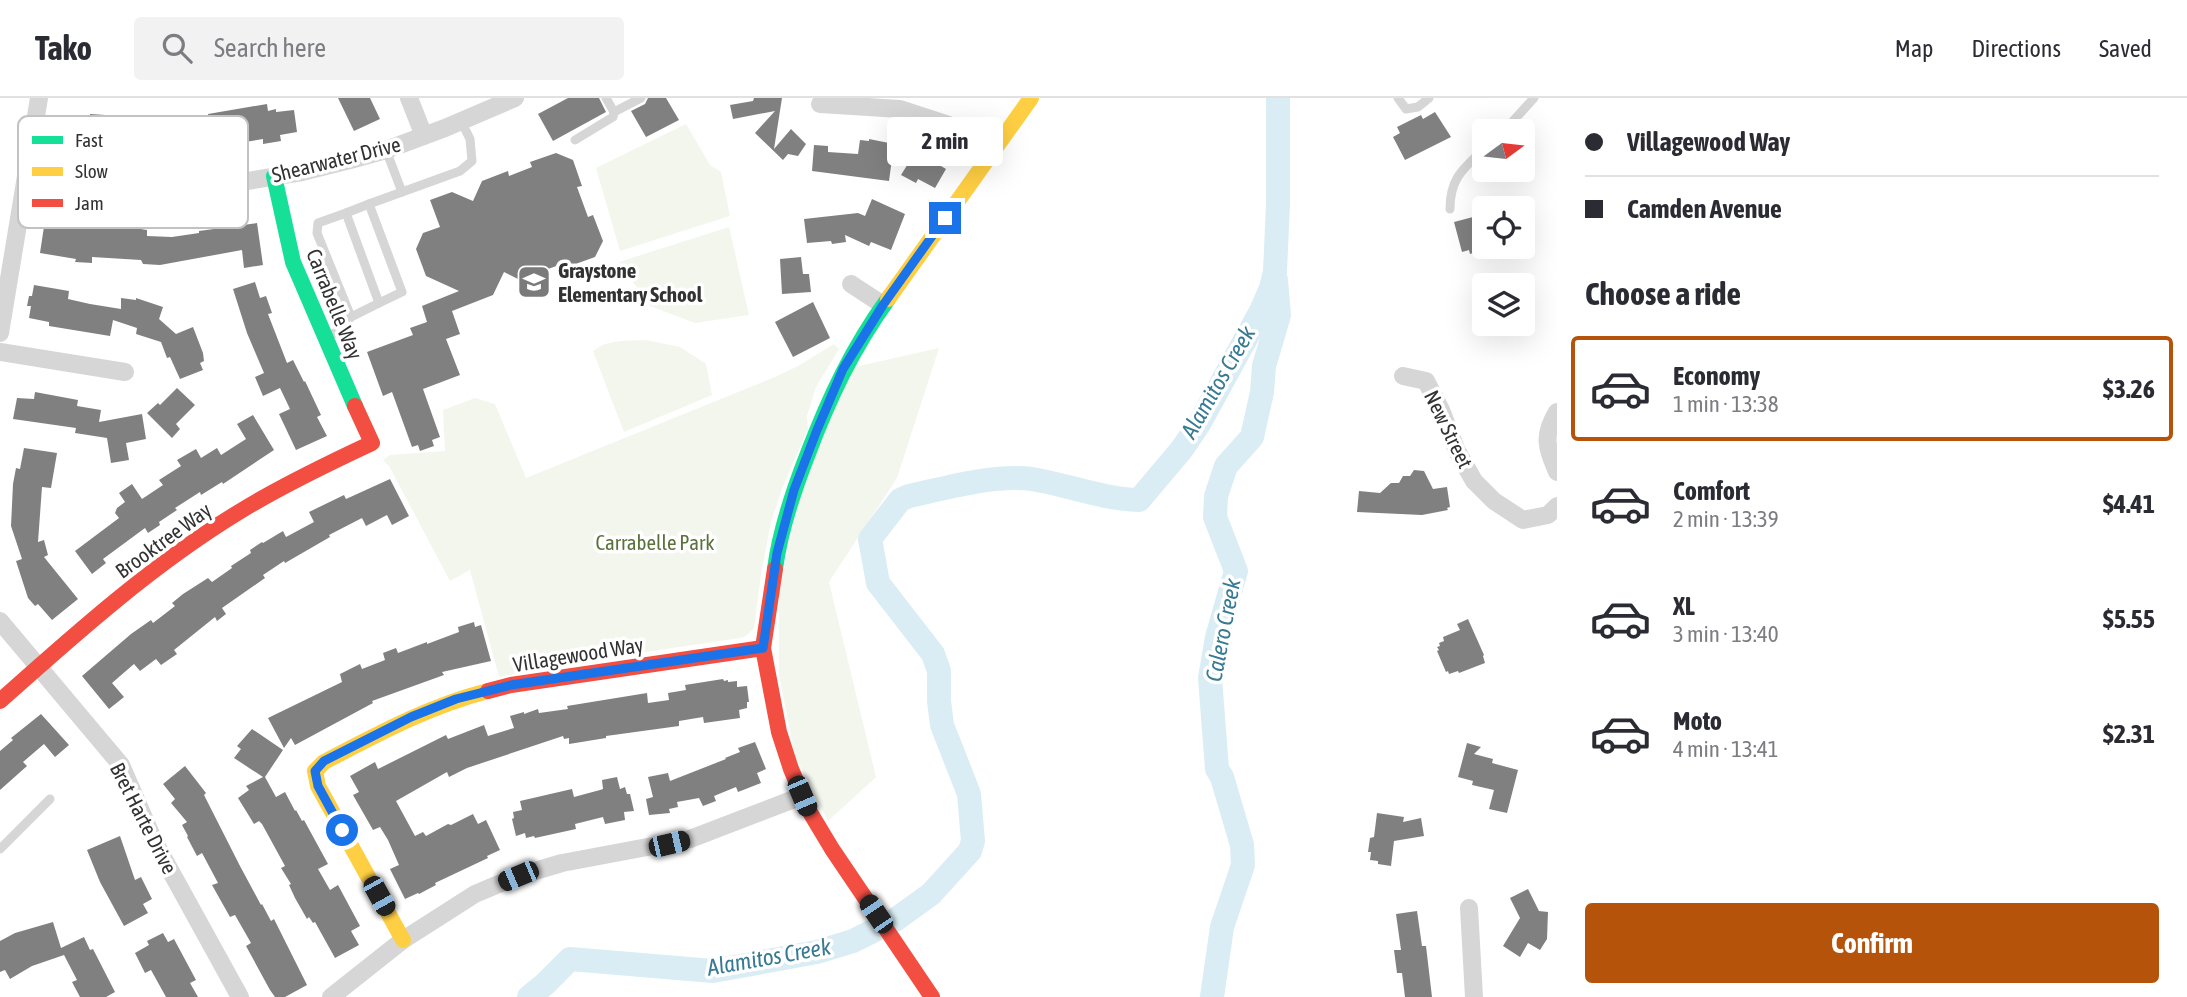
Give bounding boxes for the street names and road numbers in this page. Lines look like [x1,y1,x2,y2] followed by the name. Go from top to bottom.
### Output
[269,131,403,187] street label: Shearwater Drive
[302,245,368,363] street label: Carrabelle Way
[1420,386,1478,472] street label: New Street
[111,497,216,583] street label: Brooktree Way
[511,632,645,676] street label: Villagewood Way
[106,758,182,878] street label: Bret Harte Drive

